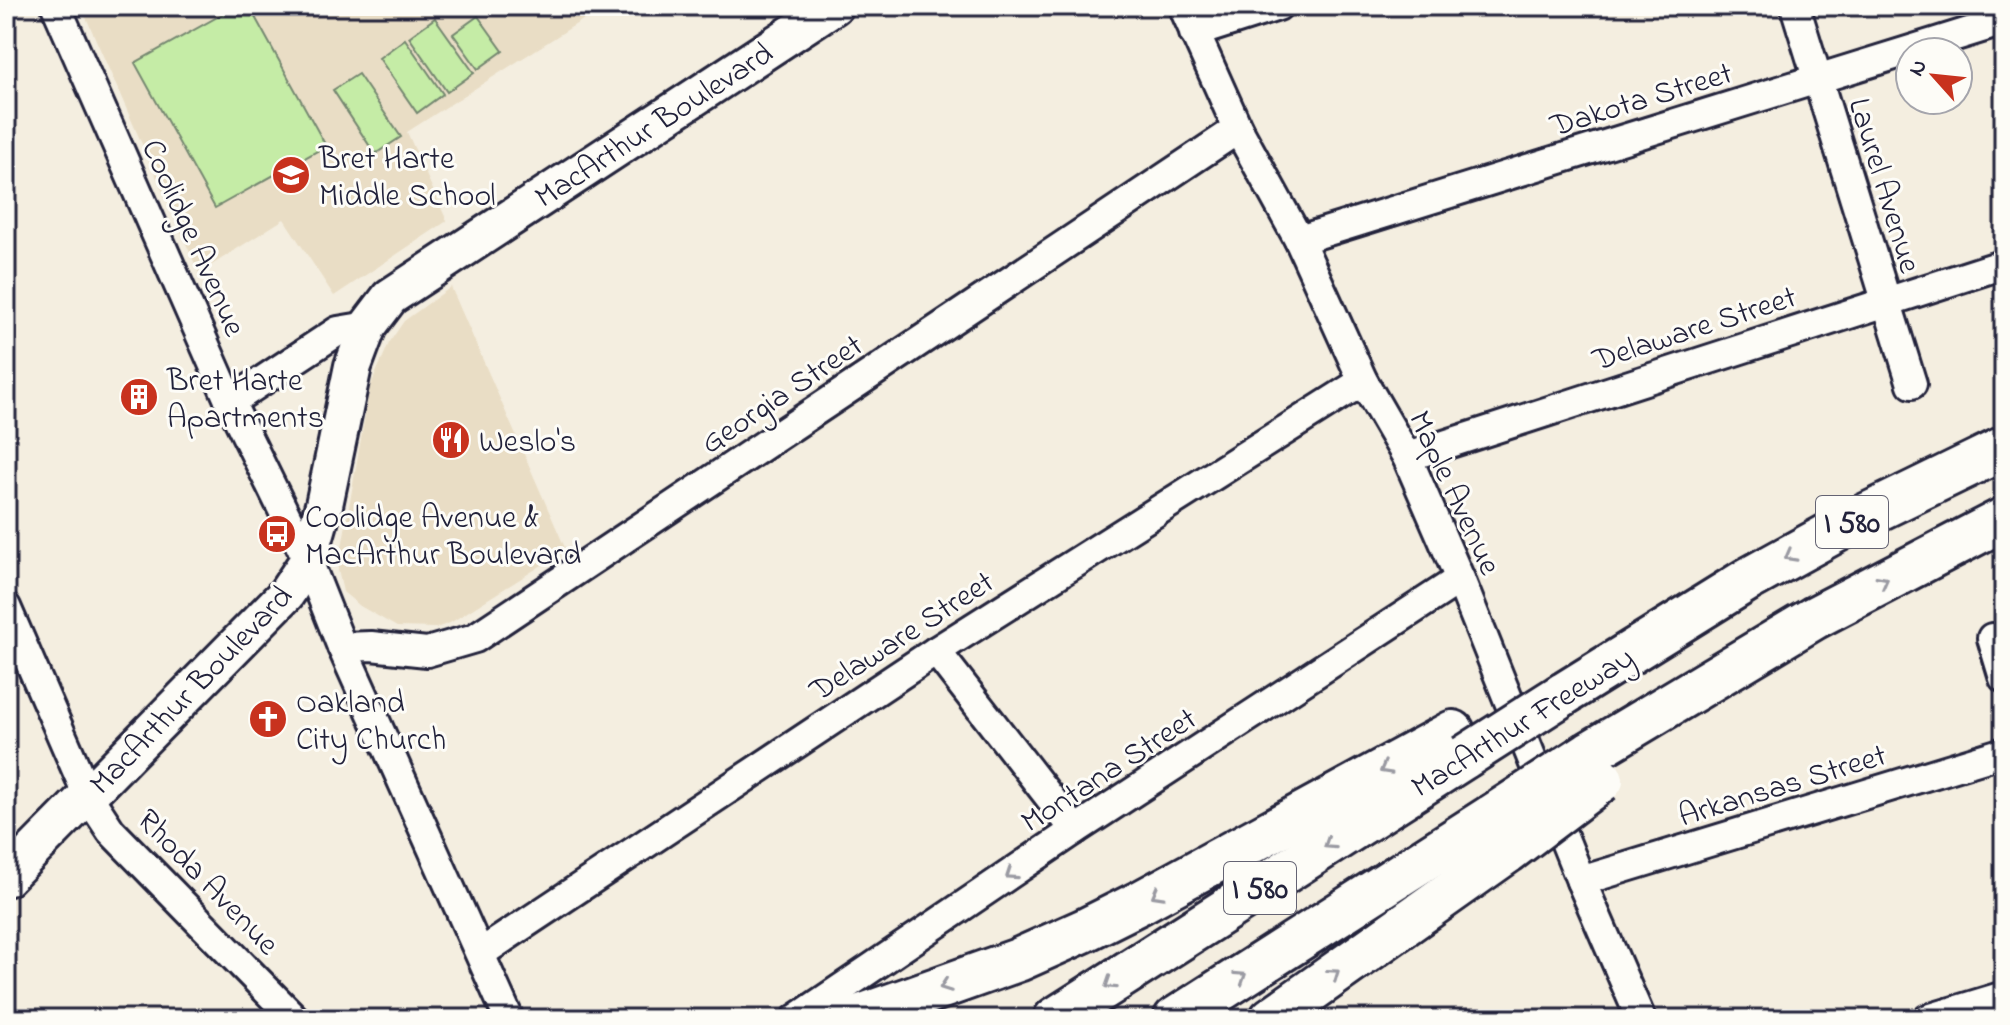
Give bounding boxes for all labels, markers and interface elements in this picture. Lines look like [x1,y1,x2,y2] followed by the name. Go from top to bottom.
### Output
[526,32,784,222] street label: MacArthur Boulevard
[1894,36,1974,116] north arrow
[1544,51,1739,152] street label: Dakota Street
[1901,54,1936,82] text: N
[1834,93,1932,280] street label: Laurel Avenue
[127,132,257,345] street label: Coolidge Avenue
[318,137,496,221] place label: Bret Harte Middle School
[270,154,312,196] school or university icon: Bret Harte Middle School
[1586,275,1803,386] street label: Delaware Street
[692,324,874,468] street label: Georgia Street
[166,359,324,443] place label: Bret Harte Apartments
[118,376,160,418] building icon: Bret Harte Apartments
[1394,404,1512,584] street label: Maple Avenue
[430,419,472,461] restaurant icon: Weslo's
[479,420,576,467] place label: Weslo's
[305,496,581,580] place label: Coolidge Avenue & MacArthur Boulevard
[1816,496,1888,548] road number: I 580
[256,513,298,555] bus stop icon: Coolidge Avenue & MacArthur Boulevard
[1784,547,1798,562] one-way arrow
[801,560,1005,716] street label: Delaware Street
[80,576,305,807] street label: MacArthur Boulevard
[1874,576,1889,591] one-way arrow
[1403,636,1645,812] street label: MacArthur Freeway
[296,681,446,765] place label: Oakland City Church
[1013,697,1207,847] street label: Montana Street
[247,698,289,740] church icon: Oakland City Church
[1673,733,1893,841] street label: Arkansas Street
[1379,759,1394,775] one-way arrow
[124,799,289,968] street label: Rhoda Avenue
[1323,835,1338,850] one-way arrow
[1224,862,1296,914] road number: I 580
[1005,864,1019,879] one-way arrow
[1151,884,1166,900] one-way arrow
[1326,969,1340,984] one-way arrow
[1232,972,1247,987] one-way arrow
[1104,975,1119,990] one-way arrow
[938,976,952,993] one-way arrow

